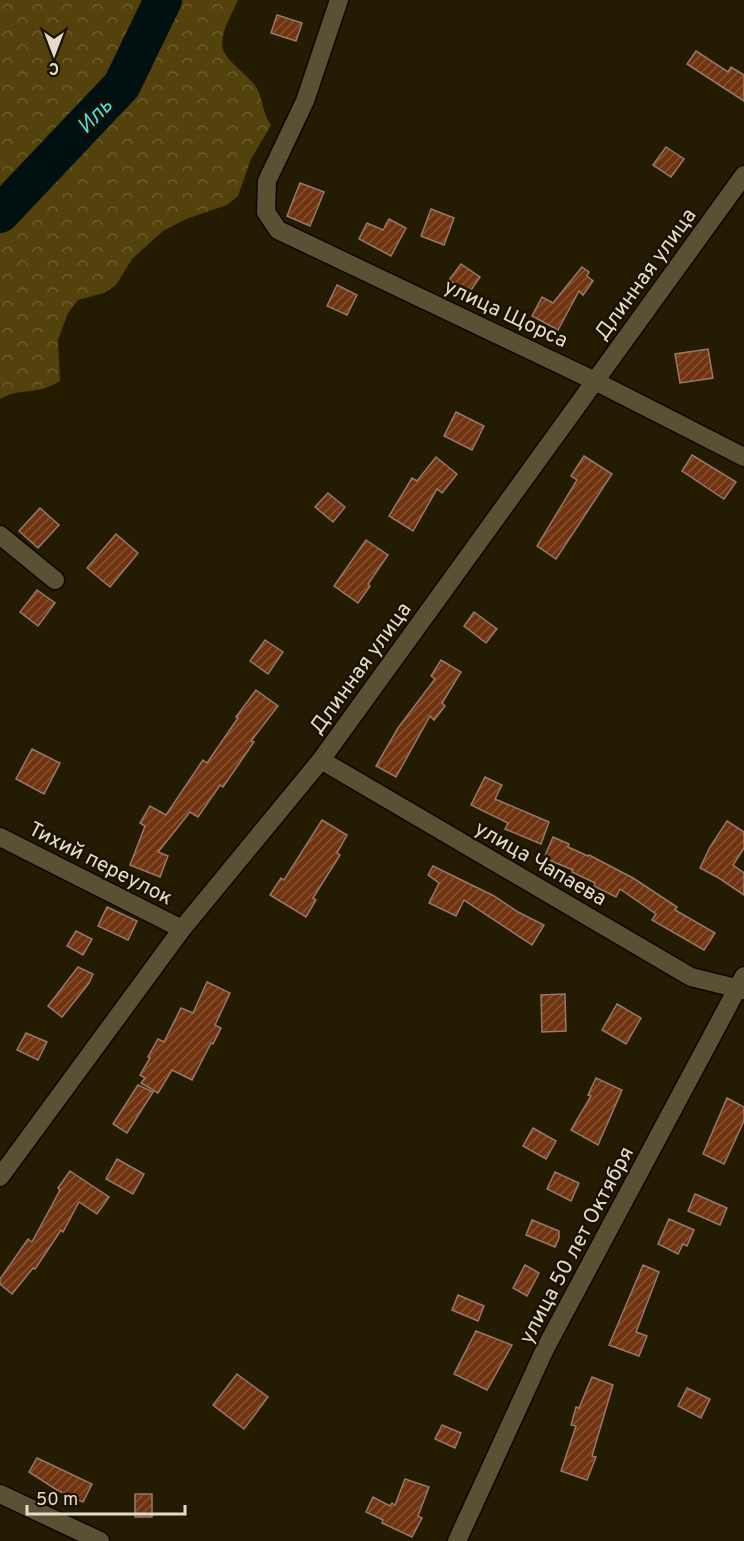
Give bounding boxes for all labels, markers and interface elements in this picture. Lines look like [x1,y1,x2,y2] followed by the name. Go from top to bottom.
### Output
[24,24,84,84] north arrow
[49,57,59,77] text: С
[72,93,119,140] water label: Иль
[589,204,703,346] street label: Длинная улица
[439,274,572,355] street label: улица Щорса
[304,598,418,740] street label: Длинная улица
[24,816,177,912] street label: Тихий переулок
[469,816,611,913] street label: улица Чапаева
[514,1142,641,1349] street label: улица 50 лет Октября
[27,1478,184,1516] scale bar
[36,1489,78,1512] text: 50 m

